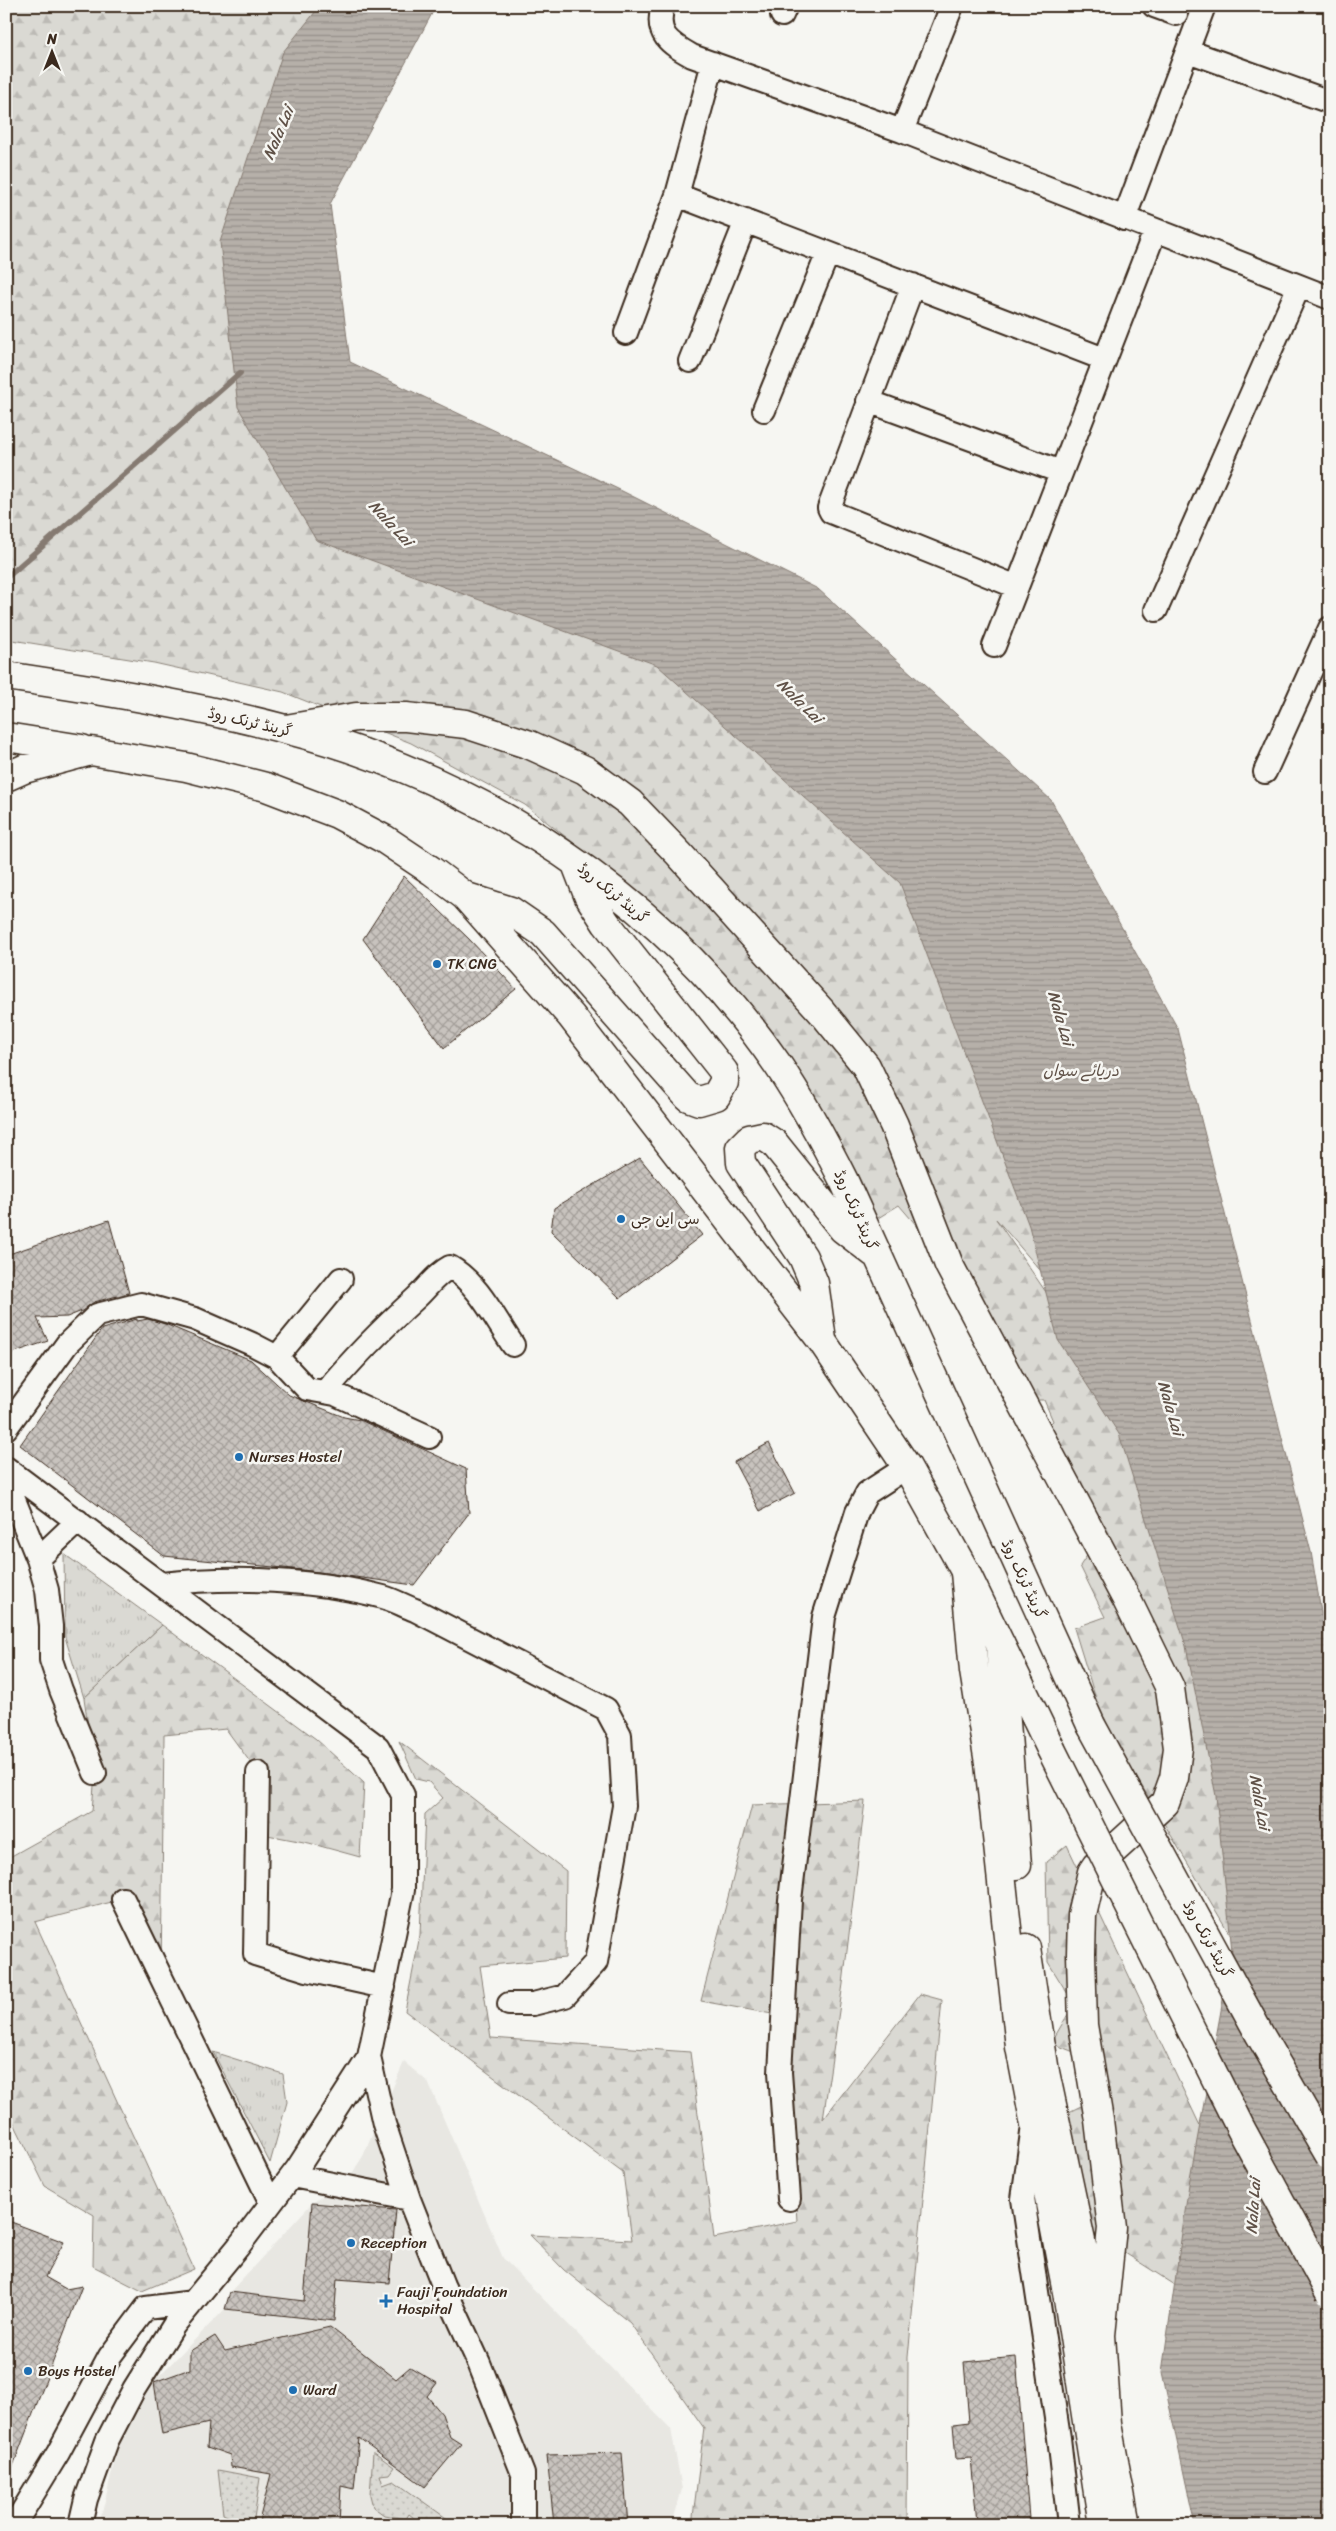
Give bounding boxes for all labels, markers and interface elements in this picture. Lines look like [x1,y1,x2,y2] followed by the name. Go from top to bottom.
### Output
[46,27,57,52] text: N
[28,28,78,78] north arrow
[254,98,304,164] water label: Nala Lai
[361,493,423,556] water label: Nala Lai
[770,671,833,733] water label: Nala Lai
[205,700,295,744] street label: گرینڈ ٹرنک روڈ
[571,856,655,930] street label: گرینڈ ٹرنک روڈ
[447,951,497,977] place label: TK CNG
[431,958,443,970] marker: TK CNG
[1039,987,1084,1052] water label: Nala Lai
[1043,1056,1119,1085] water label: دریائے سواں
[827,1165,885,1255] street label: گرینڈ ٹرنک روڈ
[631,1206,700,1232] place label: سی این جی
[615,1213,627,1225] marker: سی این جی
[1149,1377,1194,1442] water label: Nala Lai
[249,1444,342,1470] place label: Nurses Hostel
[233,1451,245,1463] marker: Nurses Hostel
[994,1535,1054,1623] street label: گرینڈ ٹرنک روڈ
[1241,1772,1280,1835] water label: Nala Lai
[1176,1895,1240,1983] street label: گرینڈ ٹرنک روڈ
[1237,2174,1270,2235] water label: Nala Lai
[361,2230,427,2256] place label: Reception
[345,2237,357,2249] marker: Reception
[397,2279,507,2322] place label: Fauji Foundation Hospital
[379,2294,393,2308] marker: Fauji Foundation Hospital
[38,2358,117,2384] place label: Boys Hostel
[22,2365,34,2377] marker: Boys Hostel
[303,2377,337,2403] place label: Ward
[287,2384,299,2396] marker: Ward

